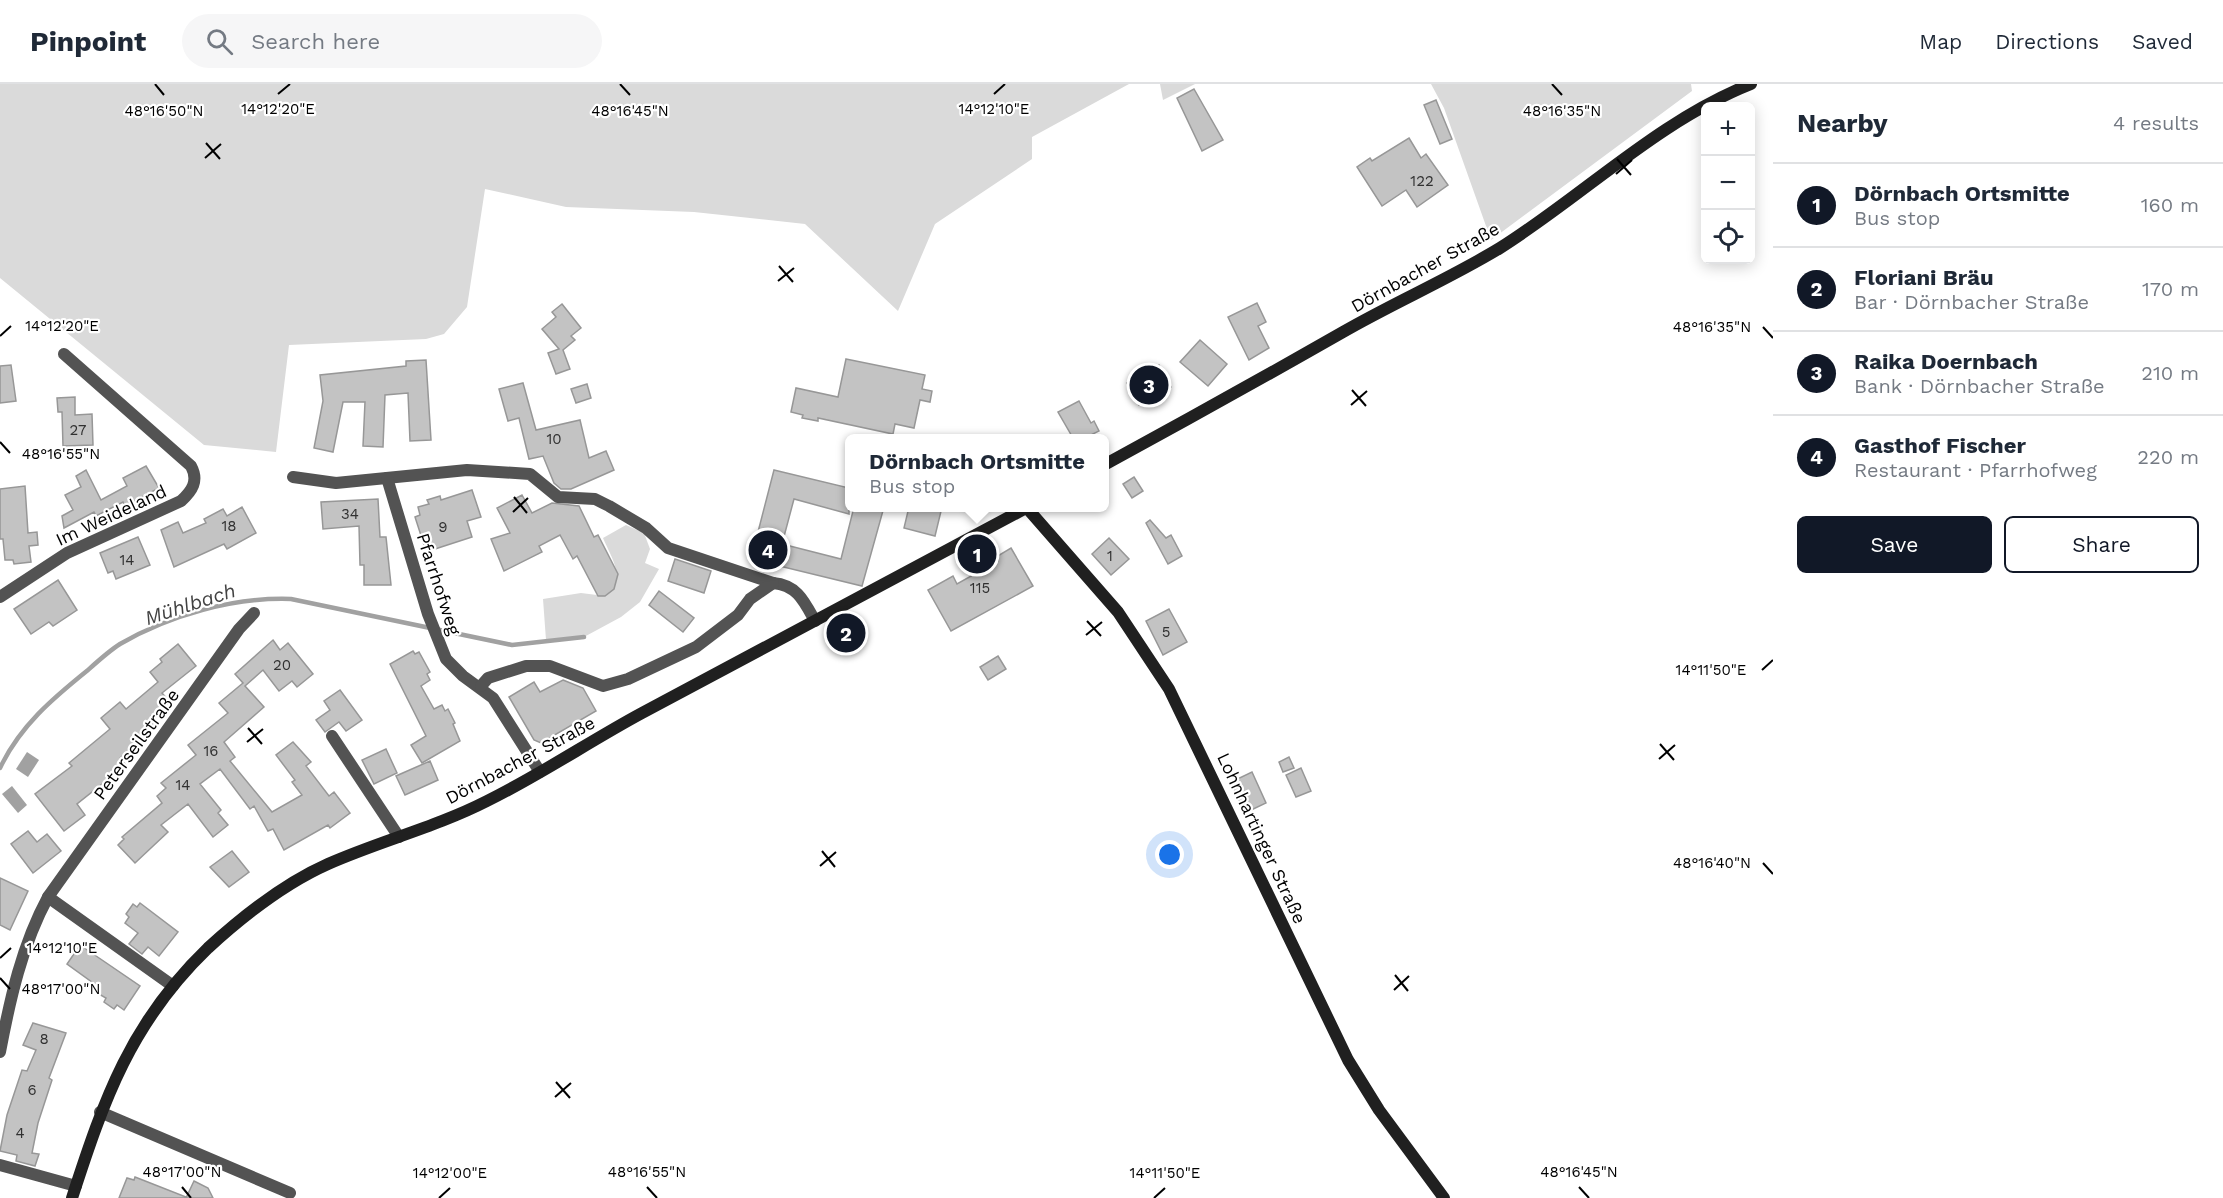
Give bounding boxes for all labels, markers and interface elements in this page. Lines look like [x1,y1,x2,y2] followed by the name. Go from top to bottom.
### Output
[182,14,602,68] search box
[30,25,146,58] text: Pinpoint
[203,25,236,58] icon: search
[251,29,380,54] text: Search here
[1919,29,1962,54] text: Map
[1995,29,2099,54] text: Directions
[2132,29,2193,54] text: Saved
[241,100,315,118] text: 14°12'20"E
[959,100,1029,118] text: 14°12'10"E
[125,102,203,120] text: 48°16'50"N
[591,102,669,120] text: 48°16'45"N
[1523,102,1601,120] text: 48°16'35"N
[1701,102,1755,264] map controls
[1701,102,1755,156] button: +
[1797,108,1888,138] text: Nearby
[2113,111,2199,135] text: 4 results
[1701,156,1755,210] button: −
[1410,172,1434,190] house number: 122
[1854,181,2070,206] text: Dörnbach Ortsmitte
[1812,193,1821,217] text: 1
[2141,193,2199,217] text: 160 m
[1854,206,1940,230] text: Bus stop
[1701,210,1755,264] button: locate
[1347,218,1503,316] street label: Dörnbacher Straße
[1854,265,1994,290] text: Floriani Bräu
[1811,277,1822,301] text: 2
[2142,277,2199,301] text: 170 m
[1854,290,2089,314] text: Bar · Dörnbacher Straße
[25,317,99,335] text: 14°12'20"E
[1673,318,1751,336] text: 48°16'35"N
[1854,349,2038,374] text: Raika Doernbach
[1811,361,1822,385] text: 3
[2141,361,2199,385] text: 210 m
[1130,362,1168,408] pin: 3
[1854,374,2105,398] text: Bank · Dörnbacher Straße
[70,421,86,439] house number: 27
[546,430,562,448] house number: 10
[1854,433,2026,458] text: Gasthof Fischer
[845,434,1109,512] popup
[22,445,100,463] text: 48°16'55"N
[1810,445,1823,469] text: 4
[2137,445,2199,469] text: 220 m
[869,449,1085,474] text: Dörnbach Ortsmitte
[1854,458,2097,482] text: Restaurant · Pfarrhofweg
[869,474,955,498] text: Bus stop
[52,480,170,550] street label: Im Weideland
[341,505,359,523] house number: 34
[1797,516,1992,573] button: Save
[2004,516,2199,573] button: Share
[221,517,237,535] house number: 18
[438,518,448,536] house number: 9
[748,528,788,572] pin: 4
[413,530,465,638] street label: Pfarrhofweg
[958,532,996,576] pin: 1
[1107,547,1113,565] house number: 1
[119,551,135,569] house number: 14
[142,578,238,630] water label: Mühlbach
[970,579,990,597] house number: 115
[826,610,866,656] pin: 2
[1162,623,1170,641] house number: 5
[273,656,291,674] house number: 20
[1676,661,1746,679] text: 14°11'50"E
[89,685,183,803] street label: Peterseilstraße
[442,712,598,808] street label: Dörnbacher Straße
[204,742,218,760] house number: 16
[1213,749,1311,927] street label: Lohnhartinger Straße
[175,776,191,794] house number: 14
[1155,840,1184,869] your location
[1673,854,1751,872] text: 48°16'40"N
[27,939,97,957] text: 14°12'10"E
[22,980,100,998] text: 48°17'00"N
[39,1030,49,1048] house number: 8
[27,1081,37,1099] house number: 6
[15,1124,25,1142] house number: 4
[143,1163,221,1181] text: 48°17'00"N
[608,1163,686,1181] text: 48°16'55"N
[1540,1163,1618,1181] text: 48°16'45"N
[413,1164,487,1182] text: 14°12'00"E
[1130,1164,1200,1182] text: 14°11'50"E

